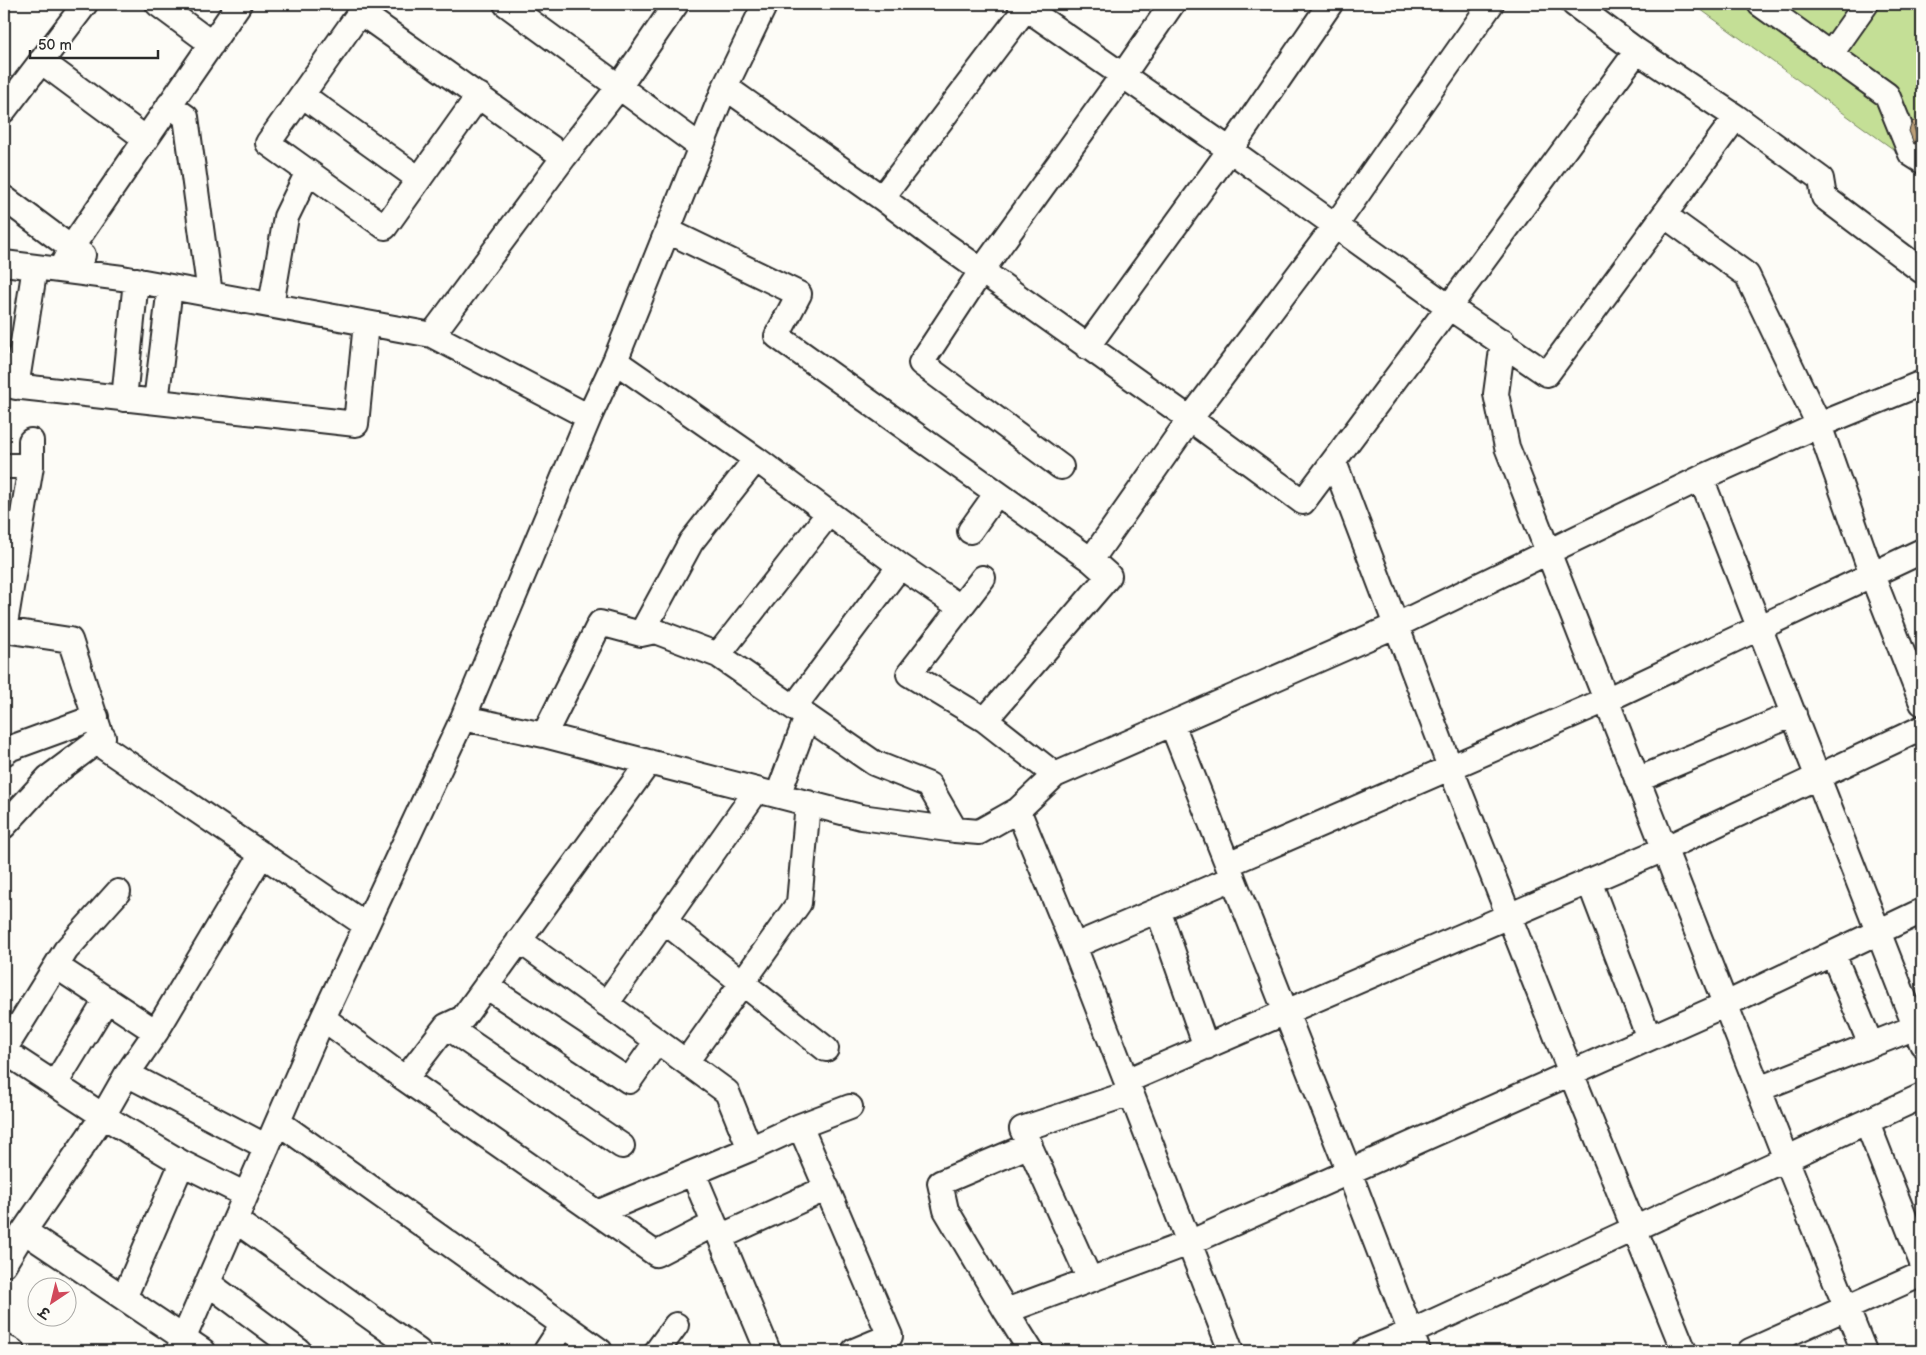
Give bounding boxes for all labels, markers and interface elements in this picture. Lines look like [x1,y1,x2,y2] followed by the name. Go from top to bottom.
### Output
[30,28,158,60] scale bar
[38,36,72,55] text: 50 m
[28,1278,78,1328] north arrow
[35,1302,55,1323] text: उ

